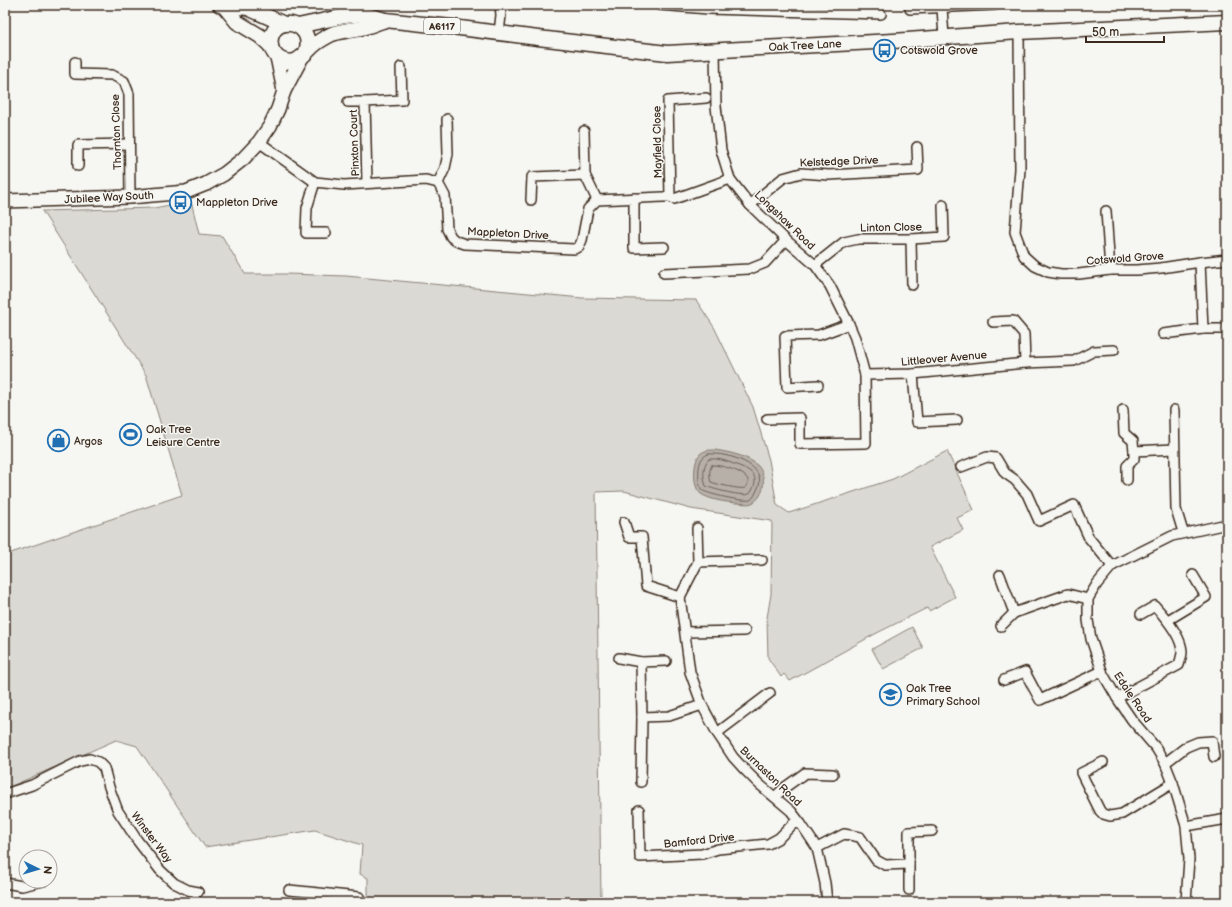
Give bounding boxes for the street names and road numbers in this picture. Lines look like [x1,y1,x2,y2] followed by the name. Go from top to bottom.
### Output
[424,18,460,34] road number: A6117
[768,37,842,54] street label: Oak Tree Lane
[109,93,124,170] street label: Thornton Close
[650,105,665,178] street label: Mayfield Close
[347,109,362,177] street label: Pinxton Court
[799,154,879,169] street label: Kelstedge Drive
[752,188,818,253] street label: Longshaw Road
[64,189,154,206] street label: Jubilee Way South
[860,220,923,235] street label: Linton Close
[467,225,550,242] street label: Mappleton Drive
[1086,249,1165,268] street label: Cotswold Grove
[901,348,988,369] street label: Littleover Avenue
[1111,669,1154,725] street label: Edale Road
[737,744,804,809] street label: Burnaston Road
[128,809,175,865] street label: Winster Way
[663,830,736,851] street label: Bamford Drive

